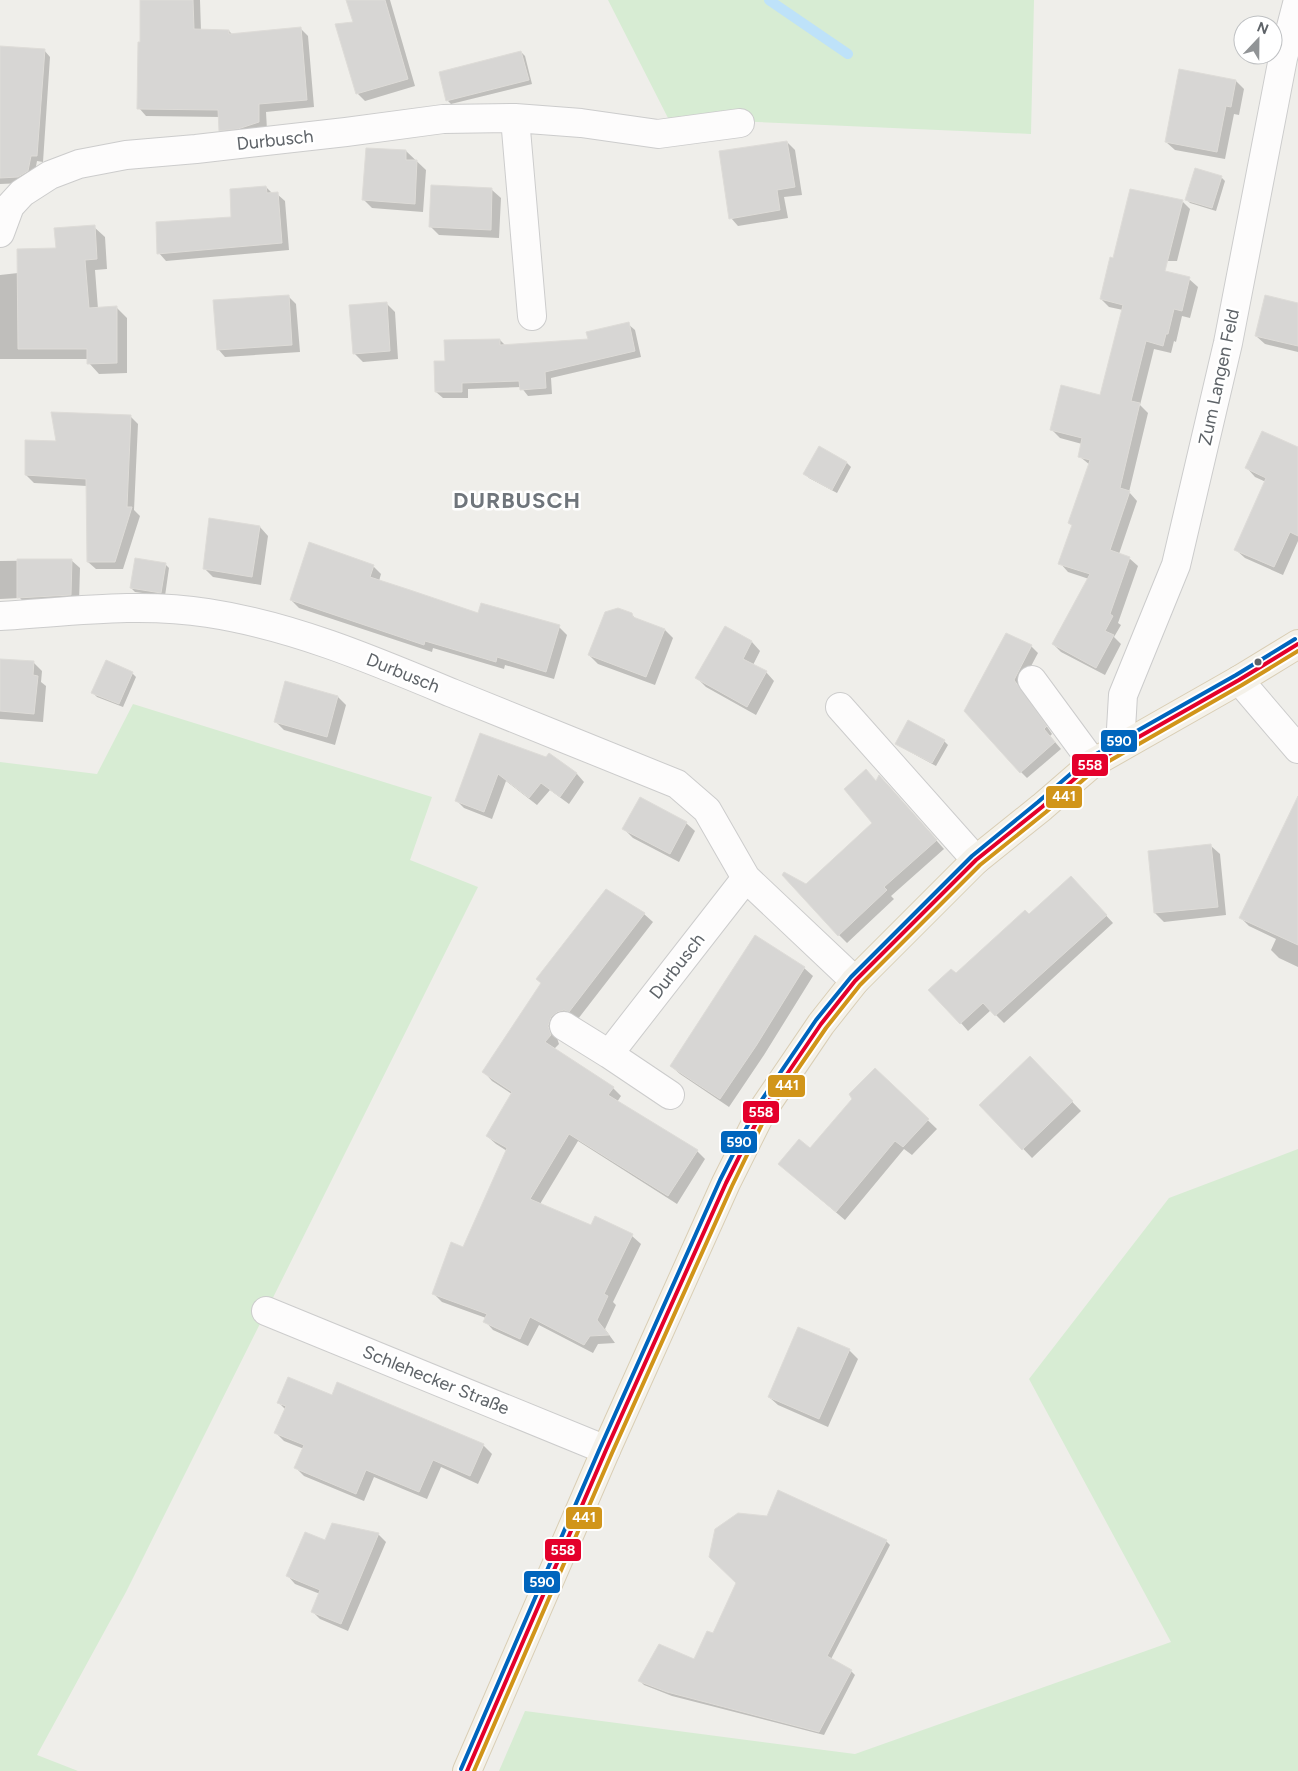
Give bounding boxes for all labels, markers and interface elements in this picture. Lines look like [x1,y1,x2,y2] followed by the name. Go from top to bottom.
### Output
[1233,15,1283,65] north arrow
[1254,19,1271,38] text: N
[235,125,315,155] street label: Durbusch
[1194,307,1244,447] street label: Zum Langen Feld
[453,487,581,514] district label: DURBUSCH
[363,648,443,698] street label: Durbusch
[1253,657,1263,667] unlabelled marker
[1100,729,1138,753] line badge: 590
[1106,733,1132,750] text: 590
[1071,753,1109,777] line badge: 558
[1078,757,1102,774] text: 558
[1045,785,1083,809] line badge: 441
[1052,788,1076,805] text: 441
[645,929,709,1003] street label: Durbusch
[767,1074,806,1098] line badge: 441
[775,1077,799,1094] text: 441
[742,1100,780,1124] line badge: 558
[749,1104,773,1121] text: 558
[720,1130,758,1154] line badge: 590
[726,1134,752,1151] text: 590
[359,1341,513,1420] street label: Schlehecker Straße
[565,1506,603,1530] line badge: 441
[572,1509,596,1526] text: 441
[544,1538,582,1562] line badge: 558
[551,1542,575,1559] text: 558
[523,1570,561,1594] line badge: 590
[529,1574,555,1591] text: 590

